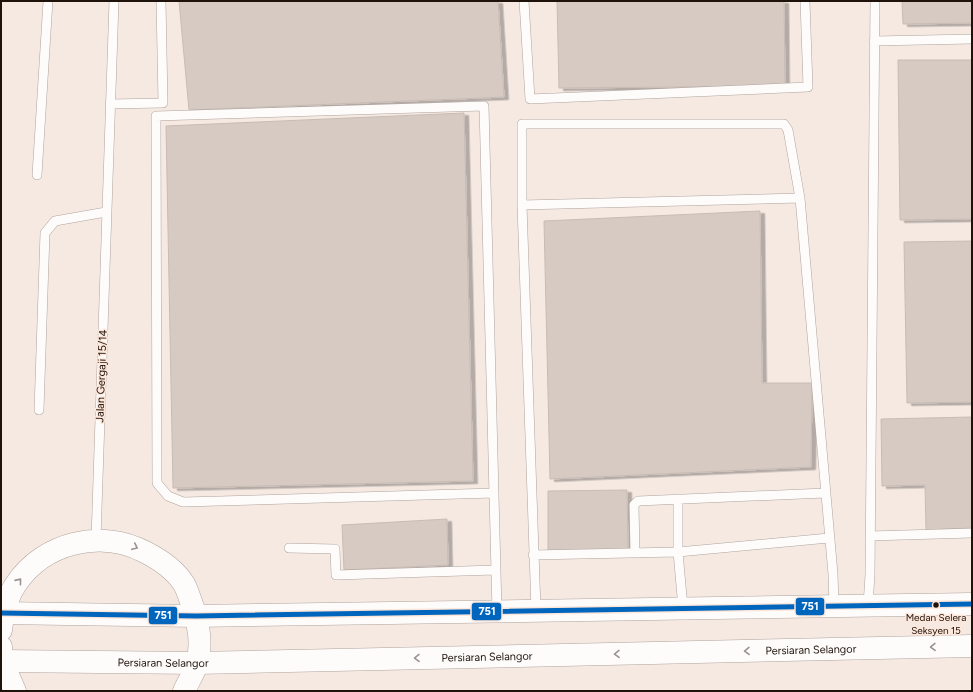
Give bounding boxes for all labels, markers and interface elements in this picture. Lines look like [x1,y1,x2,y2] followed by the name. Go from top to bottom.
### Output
[93,329,110,423] street label: Jalan Gergaji 15/14
[130,542,138,550] one-way arrow
[15,578,22,586] one-way arrow
[795,597,825,616] line badge: 751
[801,600,819,613] text: 751
[931,600,941,610] marker: Medan Selera Seksyen 15
[471,602,502,621] line badge: 751
[478,605,496,618] text: 751
[148,606,178,625] line badge: 751
[154,609,172,622] text: 751
[906,611,966,637] place label: Medan Selera Seksyen 15
[765,643,857,658] street label: Persiaran Selangor
[930,643,936,651] one-way arrow
[744,647,750,655] one-way arrow
[441,650,533,665] street label: Persiaran Selangor
[614,650,620,658] one-way arrow
[414,654,420,662] one-way arrow
[117,656,209,670] street label: Persiaran Selangor

